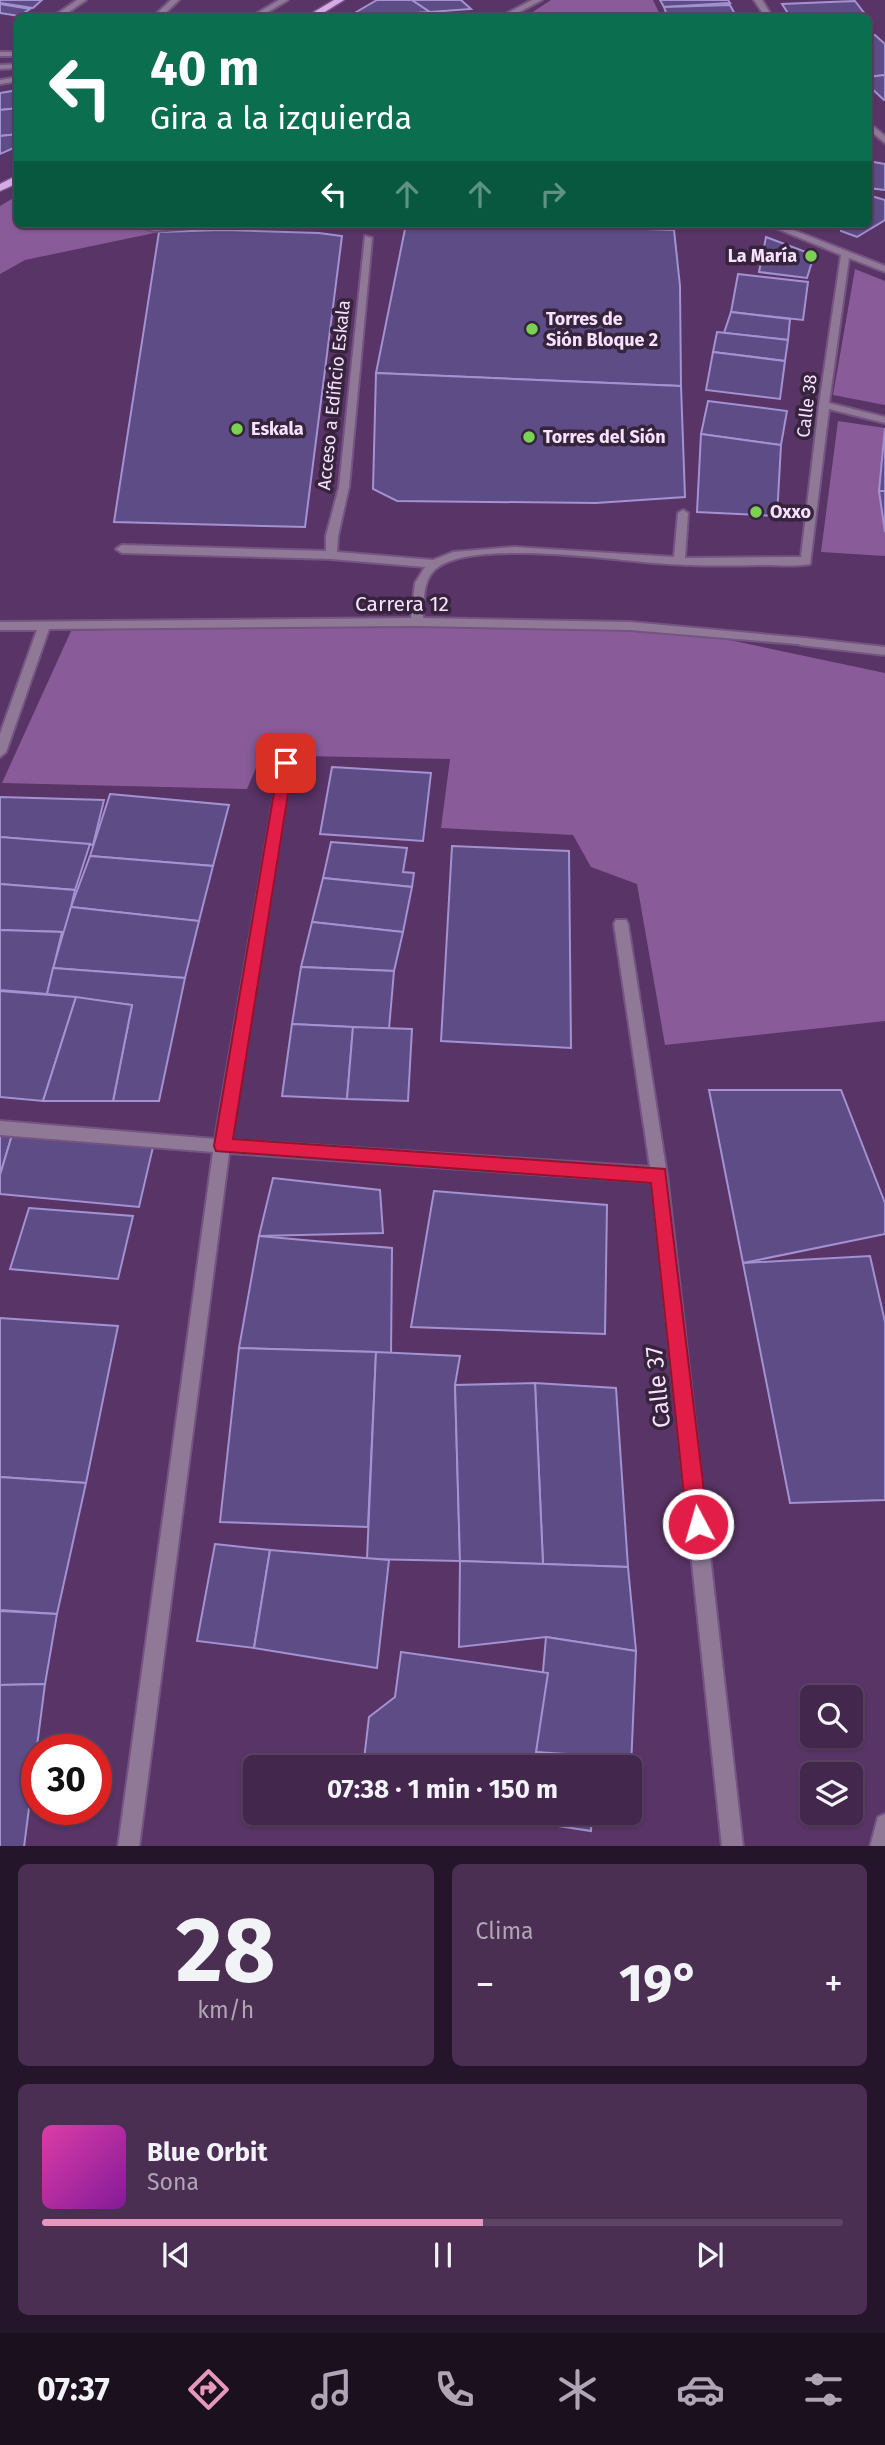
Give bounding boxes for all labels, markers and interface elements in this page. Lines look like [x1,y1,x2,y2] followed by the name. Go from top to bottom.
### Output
[150,39,259,98] text: 40 m
[35,42,126,133] icon: left
[150,99,412,137] text: Gira a la izquierda
[315,175,353,213] icon: left
[388,175,426,213] icon: ahead
[461,175,499,213] icon: ahead
[534,175,572,213] icon: right
[728,245,797,267] place label: La María
[803,248,819,264] marker: La María
[313,299,355,491] street label: Acceso a Edificio Eskala
[546,308,658,351] place label: Torres de Sión Bloque 2
[524,321,540,337] marker: Torres de Sión Bloque 2
[792,373,822,439] street label: Calle 38
[251,418,304,440] place label: Eskala
[229,421,245,437] marker: Eskala
[543,426,666,448] place label: Torres del Sión
[521,429,537,445] marker: Torres del Sión
[770,501,811,523] place label: Oxxo
[748,504,764,520] marker: Oxxo
[355,591,449,617] street label: Carrera 12
[256,733,316,793] pin
[267,744,305,782] icon: arrive
[640,1345,676,1429] street label: Calle 37
[661,1487,735,1561] position arrow
[800,1685,863,1825] map controls
[800,1685,863,1748] button: search
[21,1734,112,1825] speed limit sign: 30
[800,1762,863,1825] button: layers
[327,1774,558,1805] text: 07:38 · 1 min · 150 m
[176,1896,276,2005] text: 28
[476,1917,534,1945] text: Clima
[619,1952,699,2015] text: 19°
[476,1961,495,2007] text: −
[824,1961,843,2007] text: +
[197,1996,254,2024] text: km/h
[147,2137,267,2168] text: Blue Orbit
[147,2168,199,2196] text: Sona
[157,2236,195,2274] icon: previous
[424,2236,462,2274] icon: pause
[691,2236,729,2274] icon: next
[184,2365,233,2414] icon: directions
[307,2365,356,2414] icon: music
[430,2365,479,2414] icon: phone
[553,2365,602,2414] icon: climate
[676,2365,725,2414] icon: car
[799,2365,848,2414] icon: filters
[37,2370,110,2408] text: 07:37

